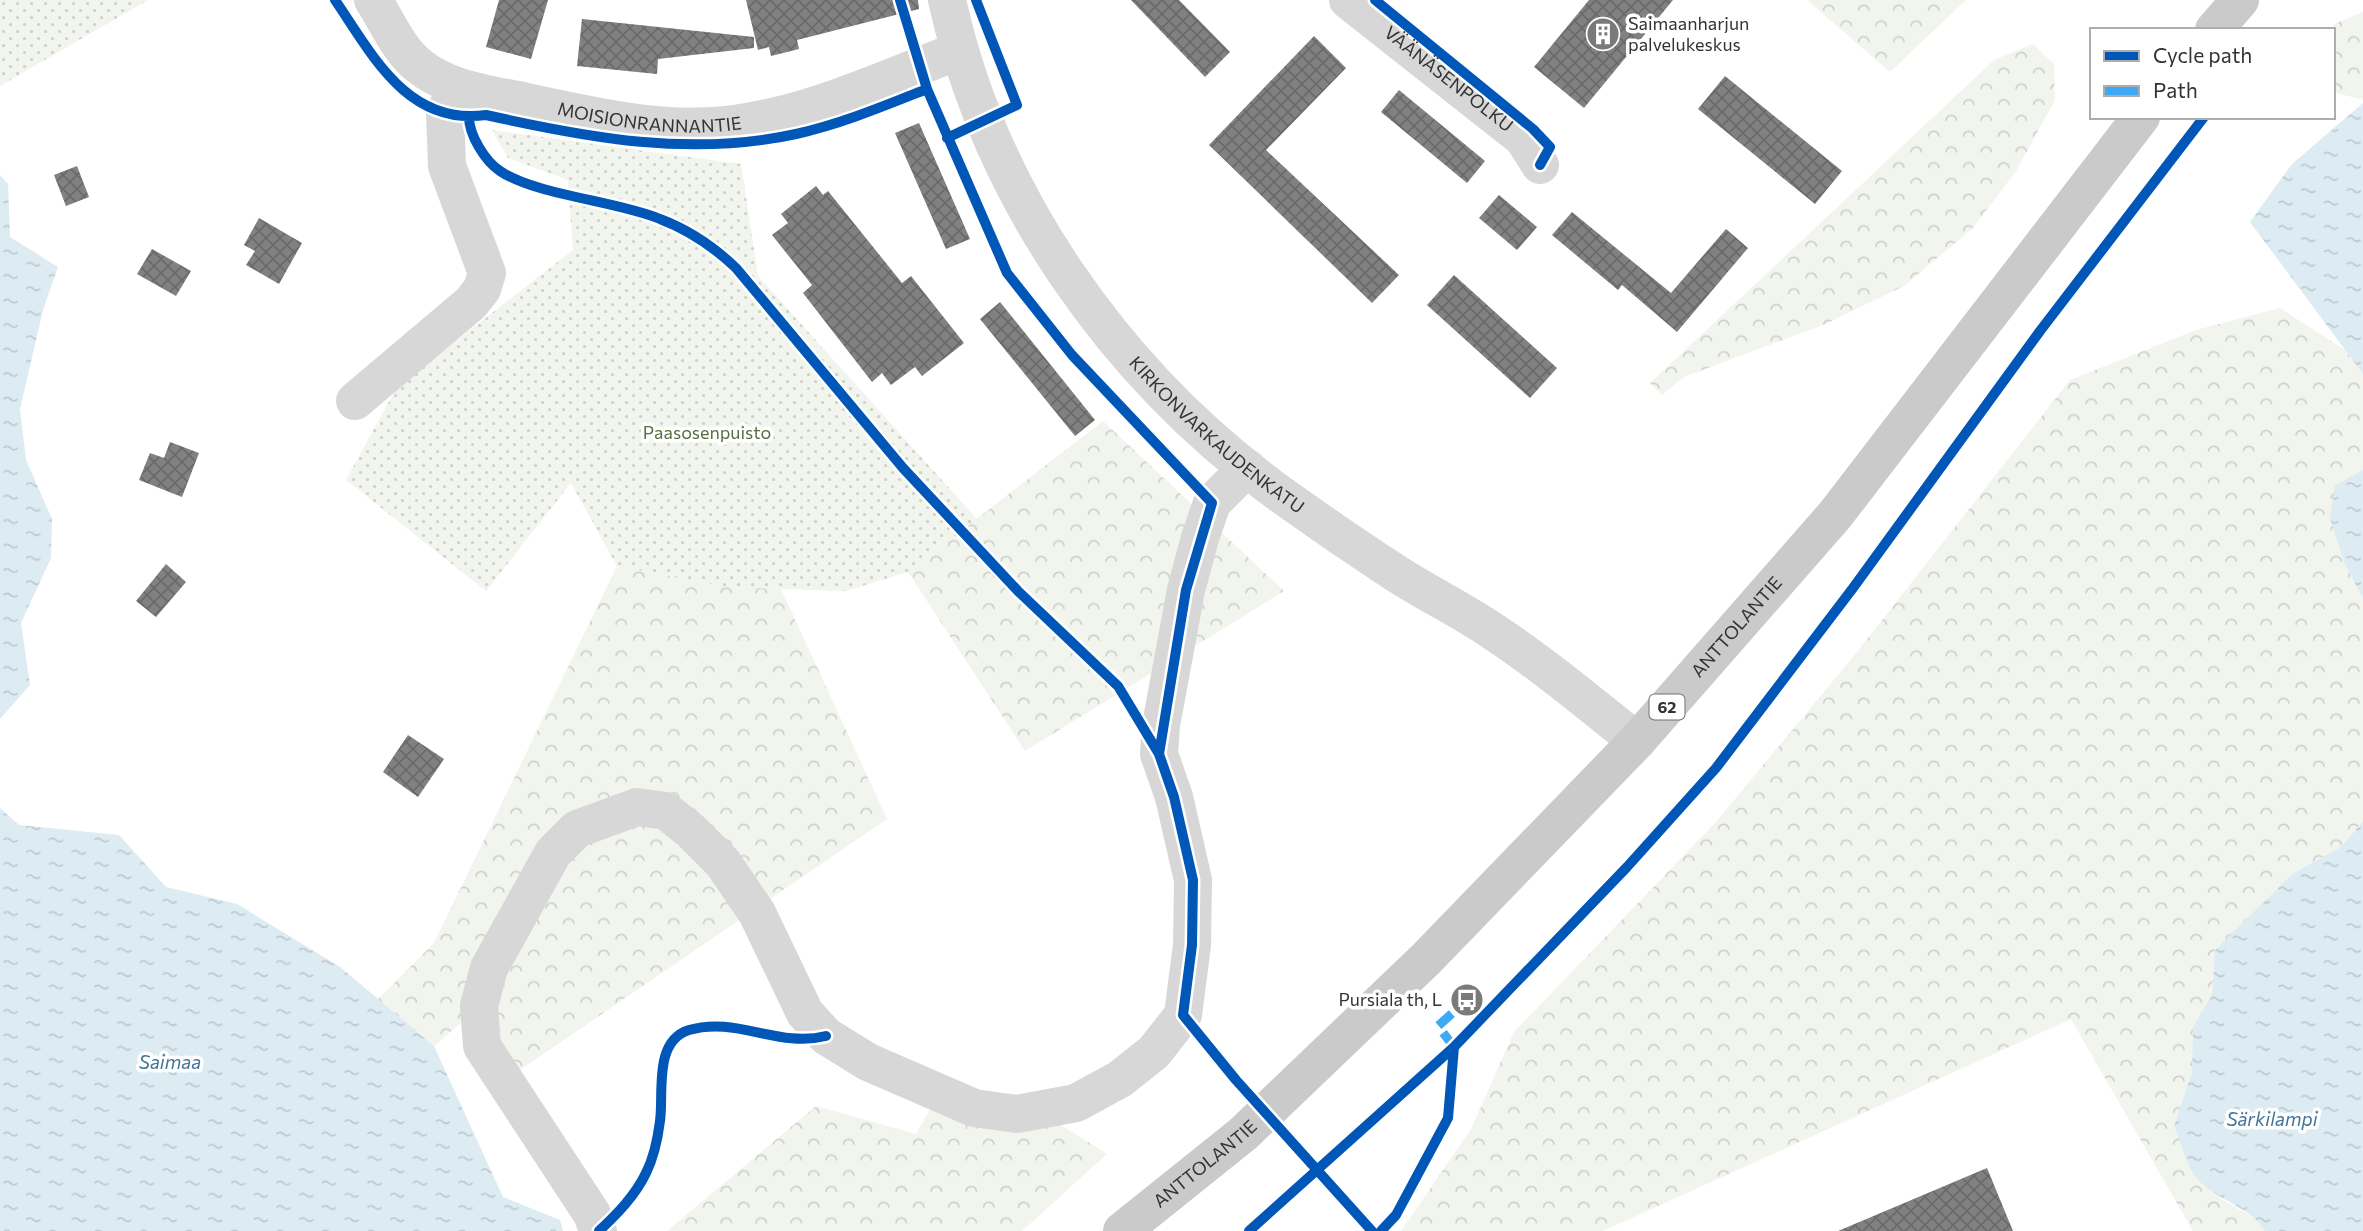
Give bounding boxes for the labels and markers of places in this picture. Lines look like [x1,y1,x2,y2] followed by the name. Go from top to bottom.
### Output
[1628,12,1749,55] place label: Saimaanharjun palvelukeskus
[1584,15,1622,53] building icon: Saimaanharjun palvelukeskus
[1448,981,1486,1019] bus stop icon: Pursiala th, L
[1339,988,1442,1010] place label: Pursiala th, L

